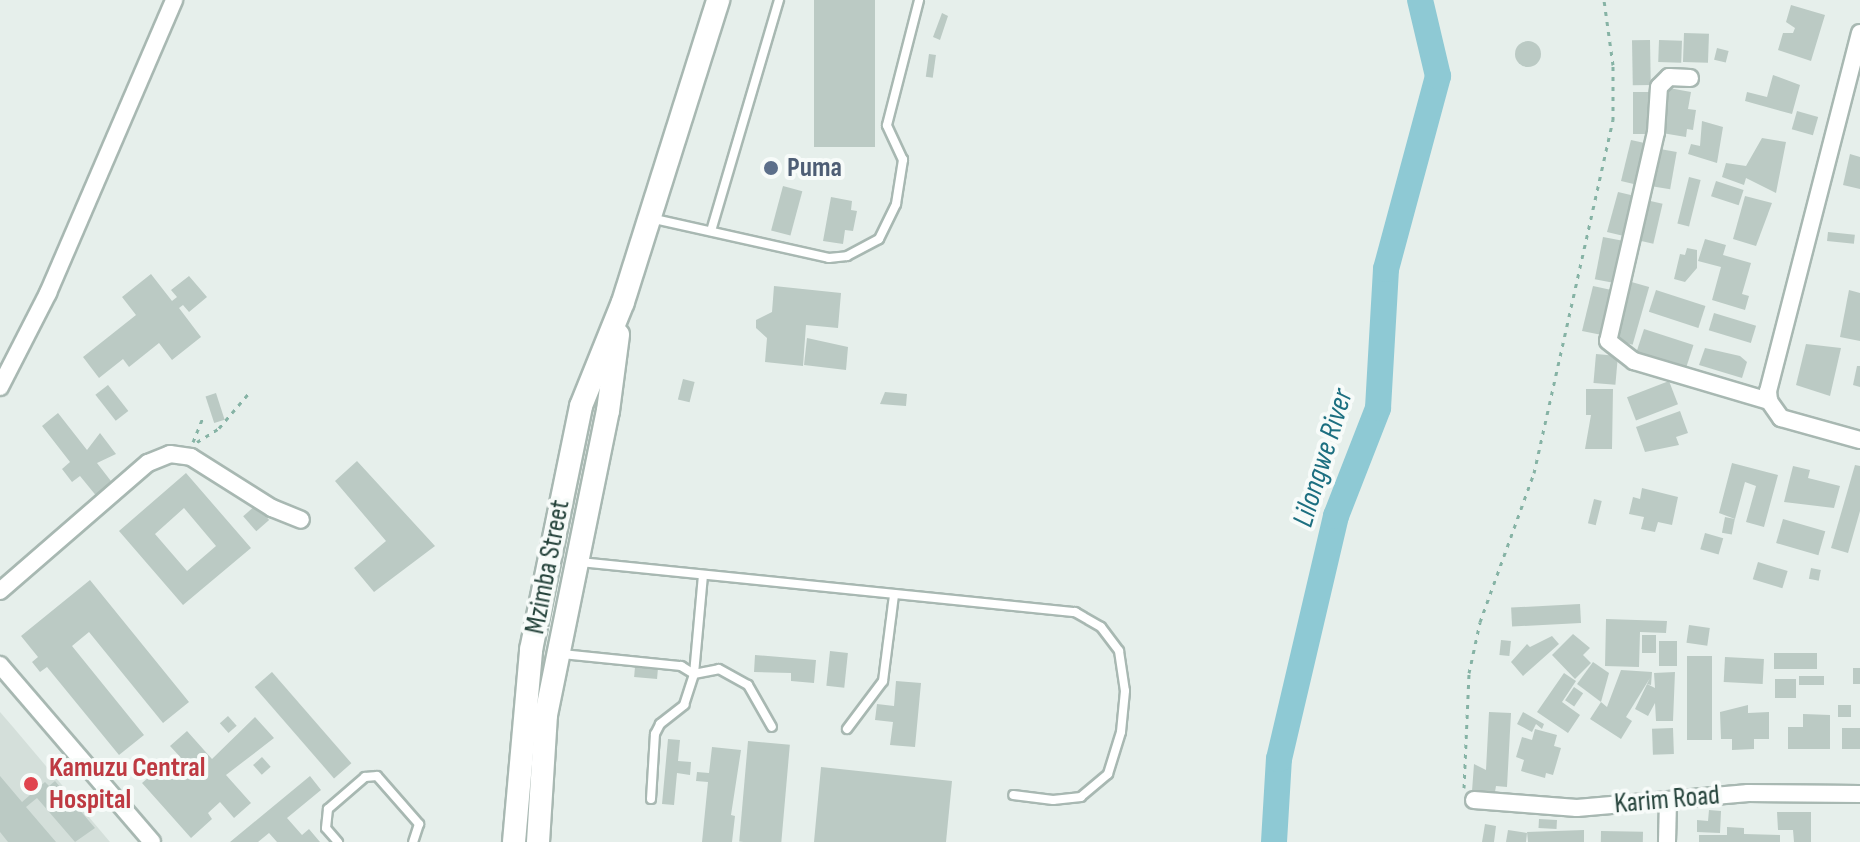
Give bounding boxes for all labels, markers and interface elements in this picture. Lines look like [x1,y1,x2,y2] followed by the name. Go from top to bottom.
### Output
[787,151,842,185] place label: Puma
[762,159,780,177] marker: Puma
[1285,385,1361,531] water label: Lilongwe River
[519,497,577,637] street label: Mzimba Street
[49,751,206,817] place label: Kamuzu Central Hospital
[20,773,42,795] marker: Kamuzu Central Hospital
[1613,779,1721,821] street label: Karim Road

